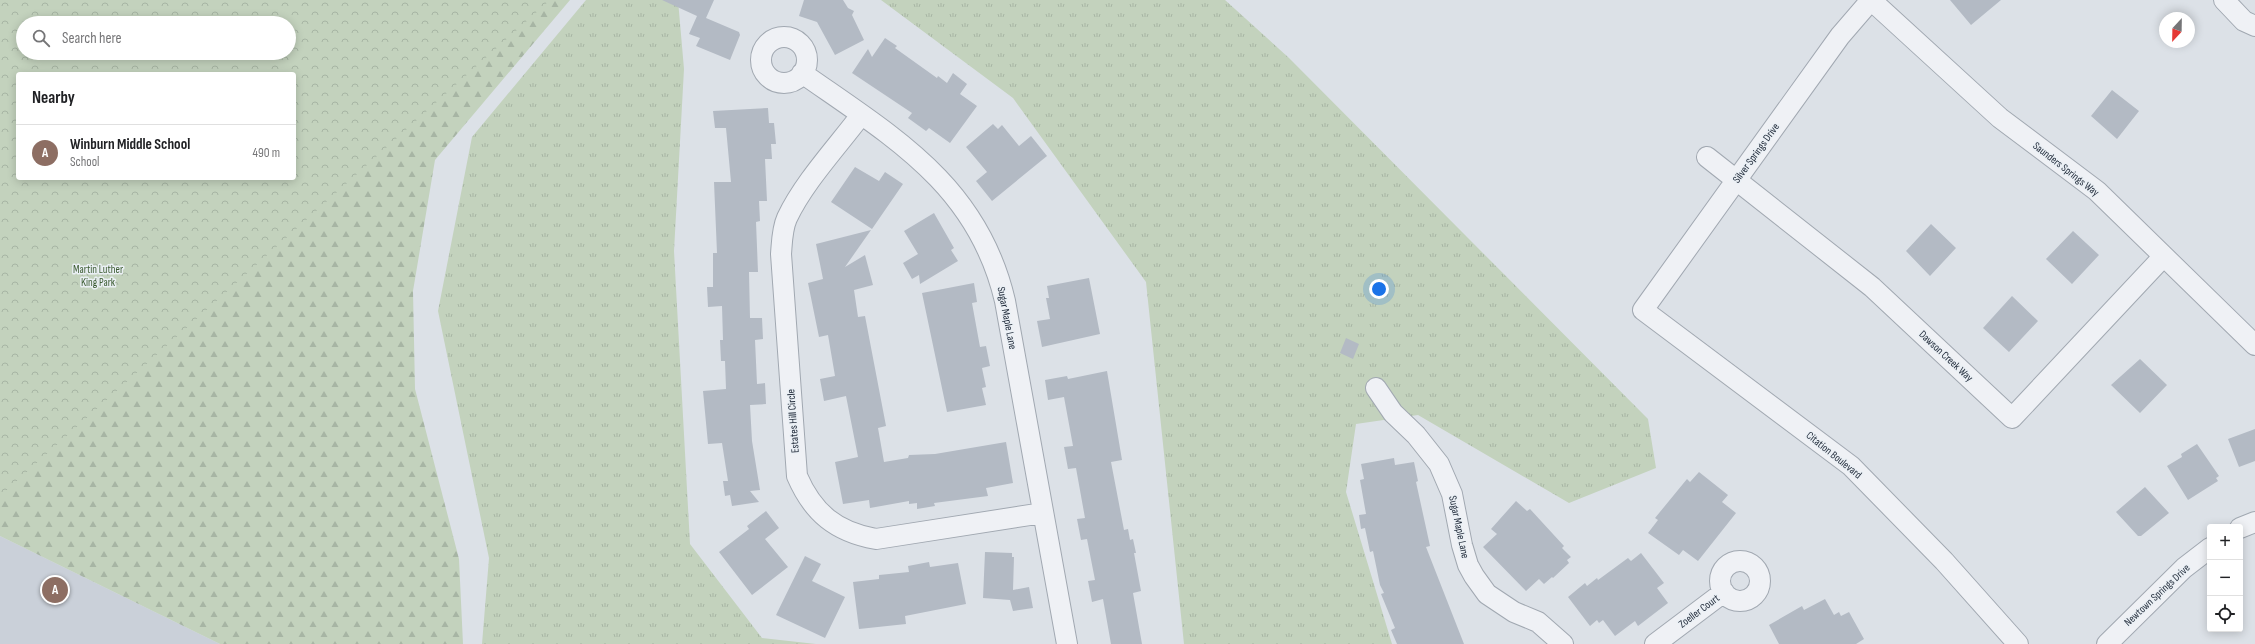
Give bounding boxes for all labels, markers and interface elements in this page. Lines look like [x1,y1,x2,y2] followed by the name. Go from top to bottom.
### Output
[2159,12,2195,48] north arrow
[16,16,296,60] search box
[30,27,52,49] icon: search
[62,29,122,48] text: Search here
[32,88,75,108] text: Nearby
[1730,121,1782,185] street label: Silver Springs Drive
[70,135,190,154] text: Winburn Middle School
[2030,139,2102,199] street label: Saunders Springs Way
[42,145,48,161] text: A
[253,145,280,161] text: 490 m
[70,154,100,170] text: School
[73,263,123,289] park label: Martin Luther King Park
[1369,279,1389,299] your location
[995,286,1019,350] street label: Sugar Maple Lane
[1916,328,1976,385] street label: Dawson Creek Way
[784,389,802,453] street label: Estates Hill Circle
[1804,429,1865,482] street label: Citation Boulevard
[1446,495,1472,559] street label: Sugar Maple Lane
[2207,524,2243,632] map controls
[2207,524,2243,560] button: +
[2207,560,2243,596] button: −
[2121,561,2193,629] street label: Newtown Springs Drive
[42,575,68,605] pin: A
[1676,591,1723,631] street label: Zoeller Court
[2207,596,2243,632] button: locate

